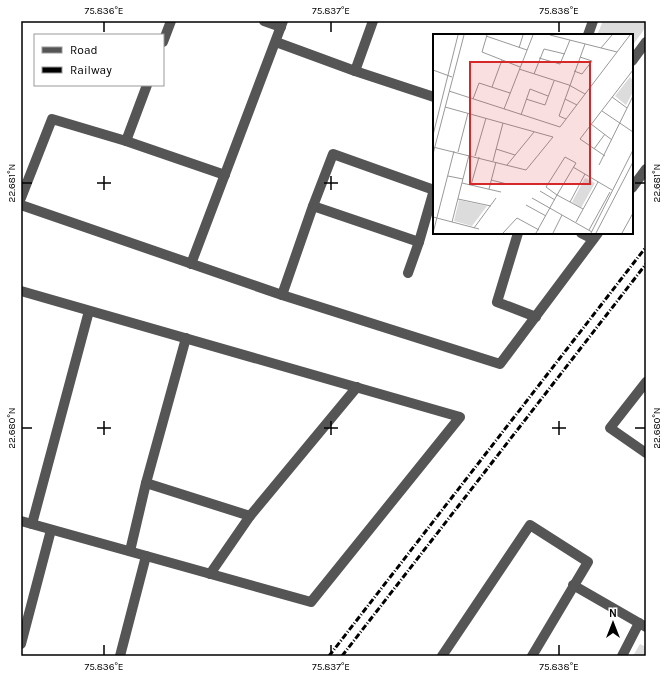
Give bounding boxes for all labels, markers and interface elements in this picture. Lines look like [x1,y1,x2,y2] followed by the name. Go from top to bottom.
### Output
[85,5,123,17] text: 75.836°E
[312,5,350,17] text: 75.837°E
[539,5,579,17] text: 75.838°E
[34,34,164,86] legend
[433,34,633,234] inset map
[70,43,98,57] text: Road
[70,63,112,77] text: Railway
[6,164,18,202] text: 22.681°N
[651,164,663,202] text: 22.681°N
[6,407,18,449] text: 22.680°N
[651,407,663,449] text: 22.680°N
[593,603,633,643] north arrow
[609,607,617,620] text: N
[85,661,123,673] text: 75.836°E
[312,661,350,673] text: 75.837°E
[539,661,579,673] text: 75.838°E

